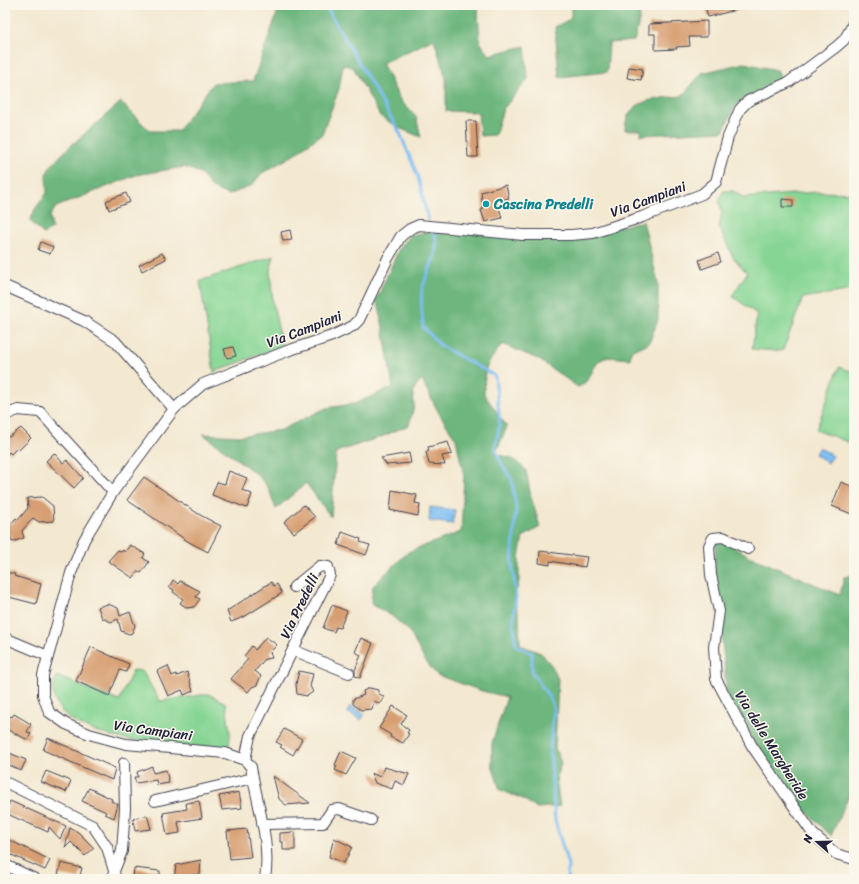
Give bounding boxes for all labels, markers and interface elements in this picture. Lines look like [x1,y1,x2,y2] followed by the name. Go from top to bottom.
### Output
[607,174,691,225] street label: Via Campiani
[493,192,594,217] place label: Cascina Predelli
[481,199,491,209] marker: Cascina Predelli
[263,303,347,355] street label: Via Campiani
[273,568,327,643] street label: Via Predelli
[728,685,815,805] street label: Via delle Margheride
[112,713,195,749] street label: Via Campiani
[797,822,837,862] north arrow
[797,832,818,847] text: N

